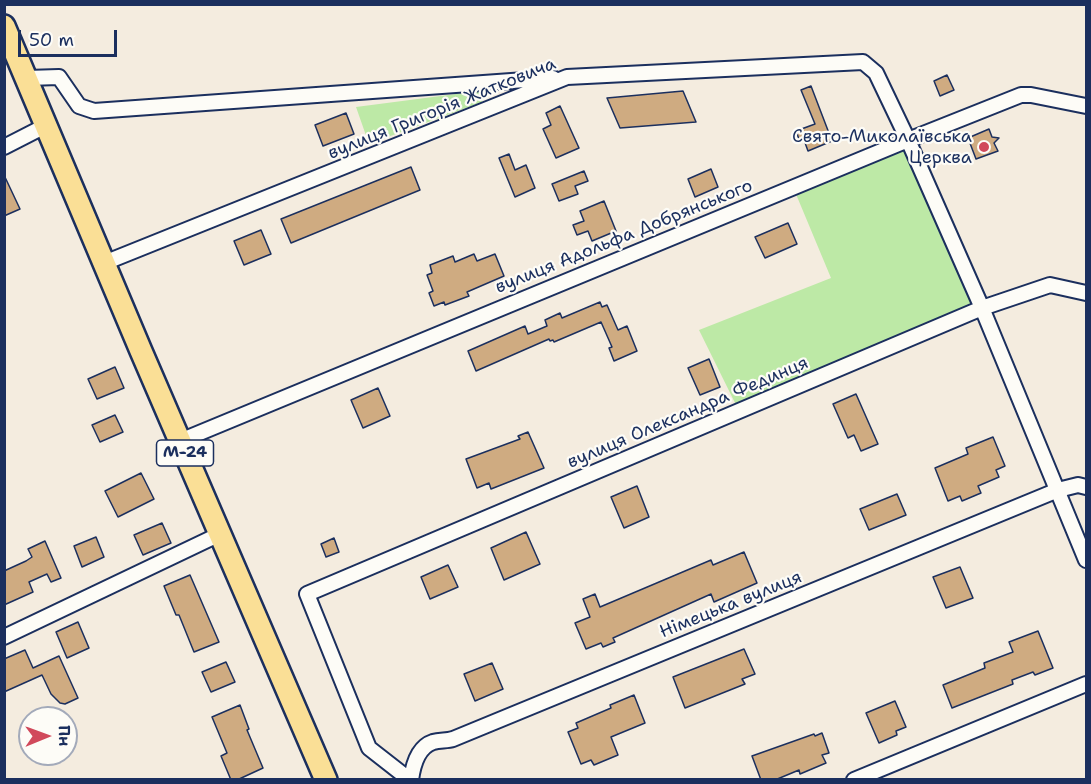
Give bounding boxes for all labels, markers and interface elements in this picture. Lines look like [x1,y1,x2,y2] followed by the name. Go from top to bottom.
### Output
[21,18,120,56] scale bar
[29,28,74,52] text: 50 m
[325,53,559,165] street label: вулиця Григорія Жатковича
[792,126,972,168] place label: Свято-Миколаївська Церква
[977,140,991,154] marker: Свято-Миколаївська Церква
[492,175,756,299] street label: вулиця Адольфа Добрянського
[564,352,812,474] street label: вулиця Олександра Фединця
[156,440,213,466] road number: М-24
[657,567,805,643] street label: Німецька вулиця
[18,706,78,766] north arrow
[54,725,75,746] text: Пн

